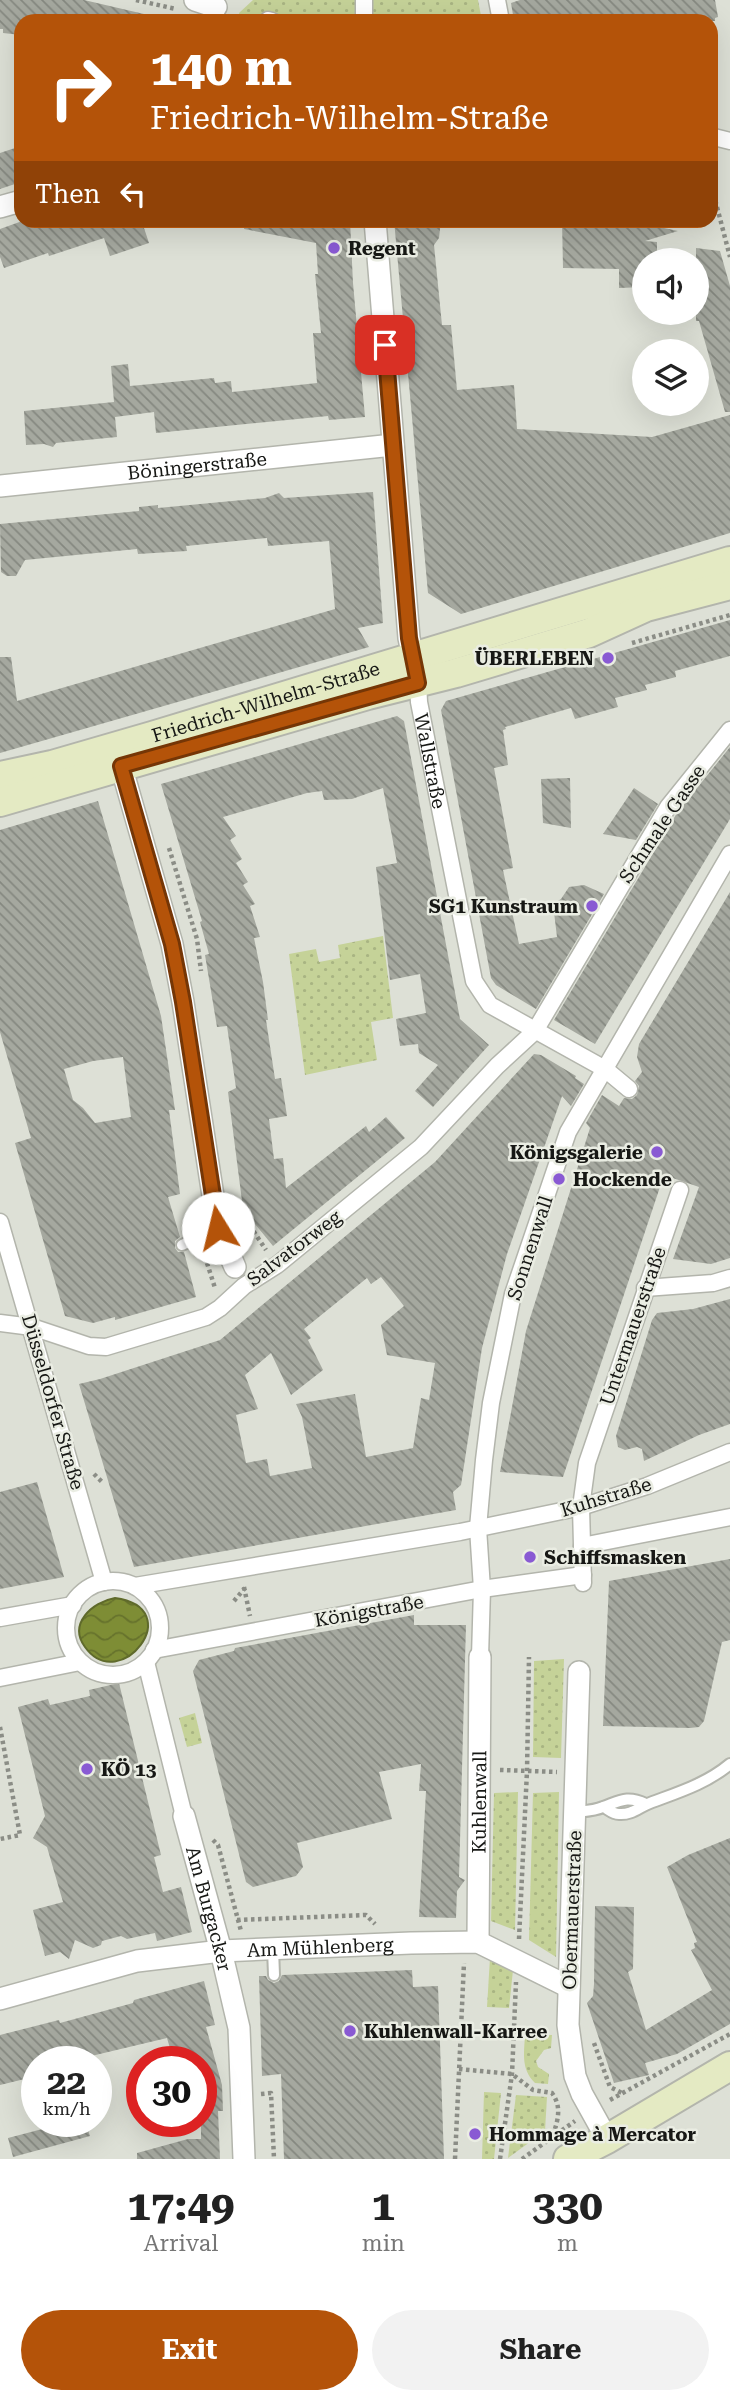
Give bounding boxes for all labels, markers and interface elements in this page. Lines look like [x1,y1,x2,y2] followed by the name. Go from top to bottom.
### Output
[150,40,292,97] text: 140 m
[35,42,126,133] icon: right
[150,99,549,137] text: Friedrich-Wilhelm-Straße
[114,175,152,213] icon: left
[35,179,100,209] text: Then
[348,237,416,260] place label: Regent
[326,240,342,256] marker: Regent
[632,248,709,416] map controls
[632,248,709,325] button: sound
[355,315,415,375] pin
[366,326,404,364] icon: arrive
[632,339,709,416] button: layers
[126,447,268,484] street label: Böningerstraße
[474,647,594,670] place label: ÜBERLEBEN
[600,650,616,666] marker: ÜBERLEBEN
[149,656,382,747] street label: Friedrich-Wilhelm-Straße
[410,711,451,811] street label: Wallstraße
[614,761,710,887] street label: Schmale Gasse
[429,895,579,918] place label: SG1 Kunstraum
[584,898,600,914] marker: SG1 Kunstraum
[510,1141,643,1164] place label: Königsgalerie
[649,1144,665,1160] marker: Königsgalerie
[573,1168,672,1191] place label: Hockende
[551,1171,567,1187] marker: Hockende
[181,1191,255,1265] position arrow
[502,1193,558,1303] street label: Sonnenwall
[242,1205,346,1291] street label: Salvatorweg
[595,1244,671,1408] street label: Untermauerstraße
[17,1312,89,1492] street label: Düsseldorfer Straße
[558,1472,654,1522] street label: Kuhstraße
[544,1546,687,1569] place label: Schiffsmasken
[522,1549,538,1565] marker: Schiffsmasken
[313,1590,425,1632] street label: Königstraße
[467,1750,491,1854] street label: Kuhlenwall
[101,1758,157,1781] place label: KÖ 13
[79,1761,95,1777] marker: KÖ 13
[558,1830,586,1990] street label: Obermauerstraße
[181,1844,237,1973] street label: Am Burgacker
[246,1932,394,1961] street label: Am Mühlenberg
[364,2020,547,2043] place label: Kuhlenwall-Karree
[342,2023,358,2039] marker: Kuhlenwall-Karree
[126,2046,217,2137] speed limit sign: 30
[47,2062,86,2103] text: 22
[42,2098,91,2119] text: km/h
[489,2123,697,2146] place label: Hommage à Mercator
[467,2126,483,2142] marker: Hommage à Mercator
[127,2181,234,2230] text: 17:49
[372,2181,395,2230] text: 1
[532,2181,603,2230] text: 330
[143,2230,218,2257] text: Arrival
[362,2230,405,2257] text: min
[557,2230,578,2257] text: m
[21,2310,358,2390] button: Exit
[372,2310,709,2390] button: Share

